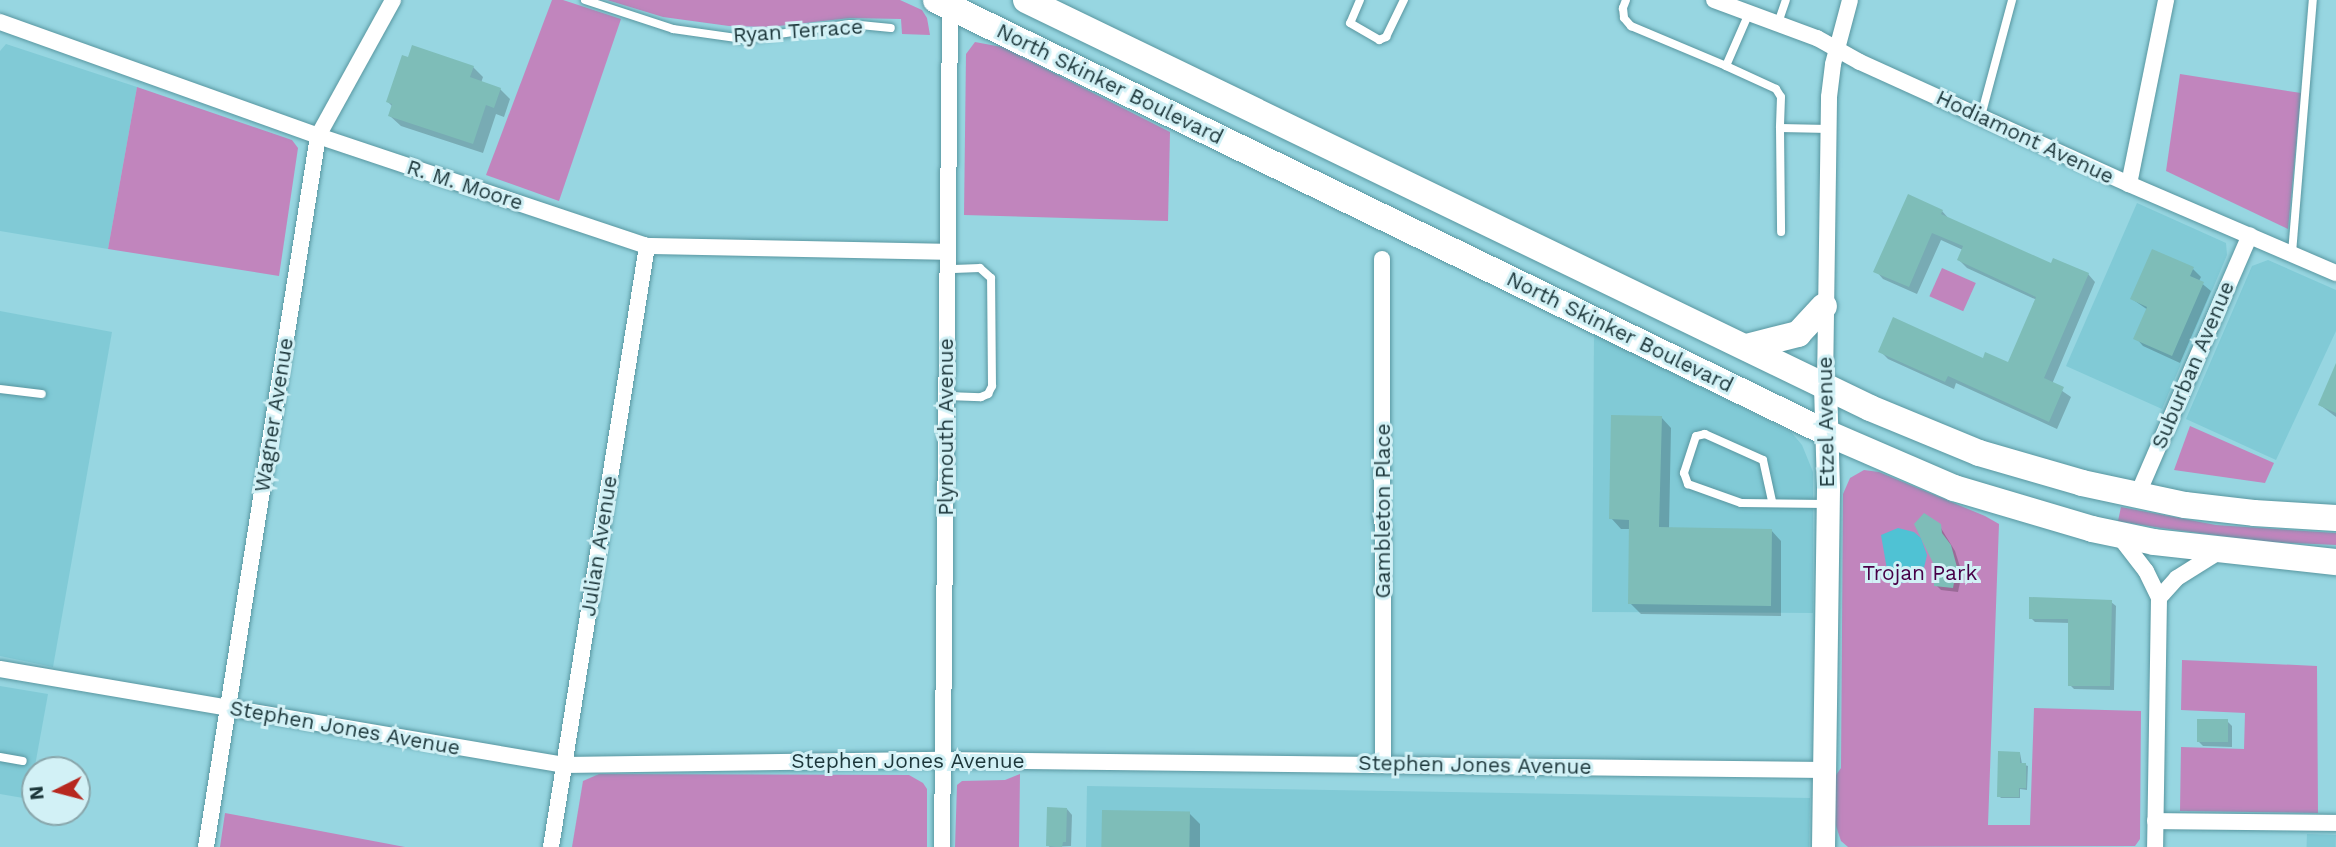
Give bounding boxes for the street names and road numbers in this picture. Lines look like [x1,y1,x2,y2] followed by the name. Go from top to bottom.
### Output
[732,14,864,48] street label: Ryan Terrace
[992,18,1228,150] street label: North Skinker Boulevard
[1932,85,2118,189] street label: Hodiamont Avenue
[404,154,526,216] street label: R. M. Moore
[1502,266,1738,398] street label: North Skinker Boulevard
[2146,277,2240,453] street label: Suburban Avenue
[249,335,299,495] street label: Wagner Avenue
[933,338,959,516] street label: Plymouth Avenue
[1812,355,1840,489] street label: Etzel Avenue
[1370,423,1396,599] street label: Gambleton Place
[575,473,623,619] street label: Julian Avenue
[227,695,463,761] street label: Stephen Jones Avenue
[791,748,1025,774] street label: Stephen Jones Avenue
[1357,750,1593,780] street label: Stephen Jones Avenue

